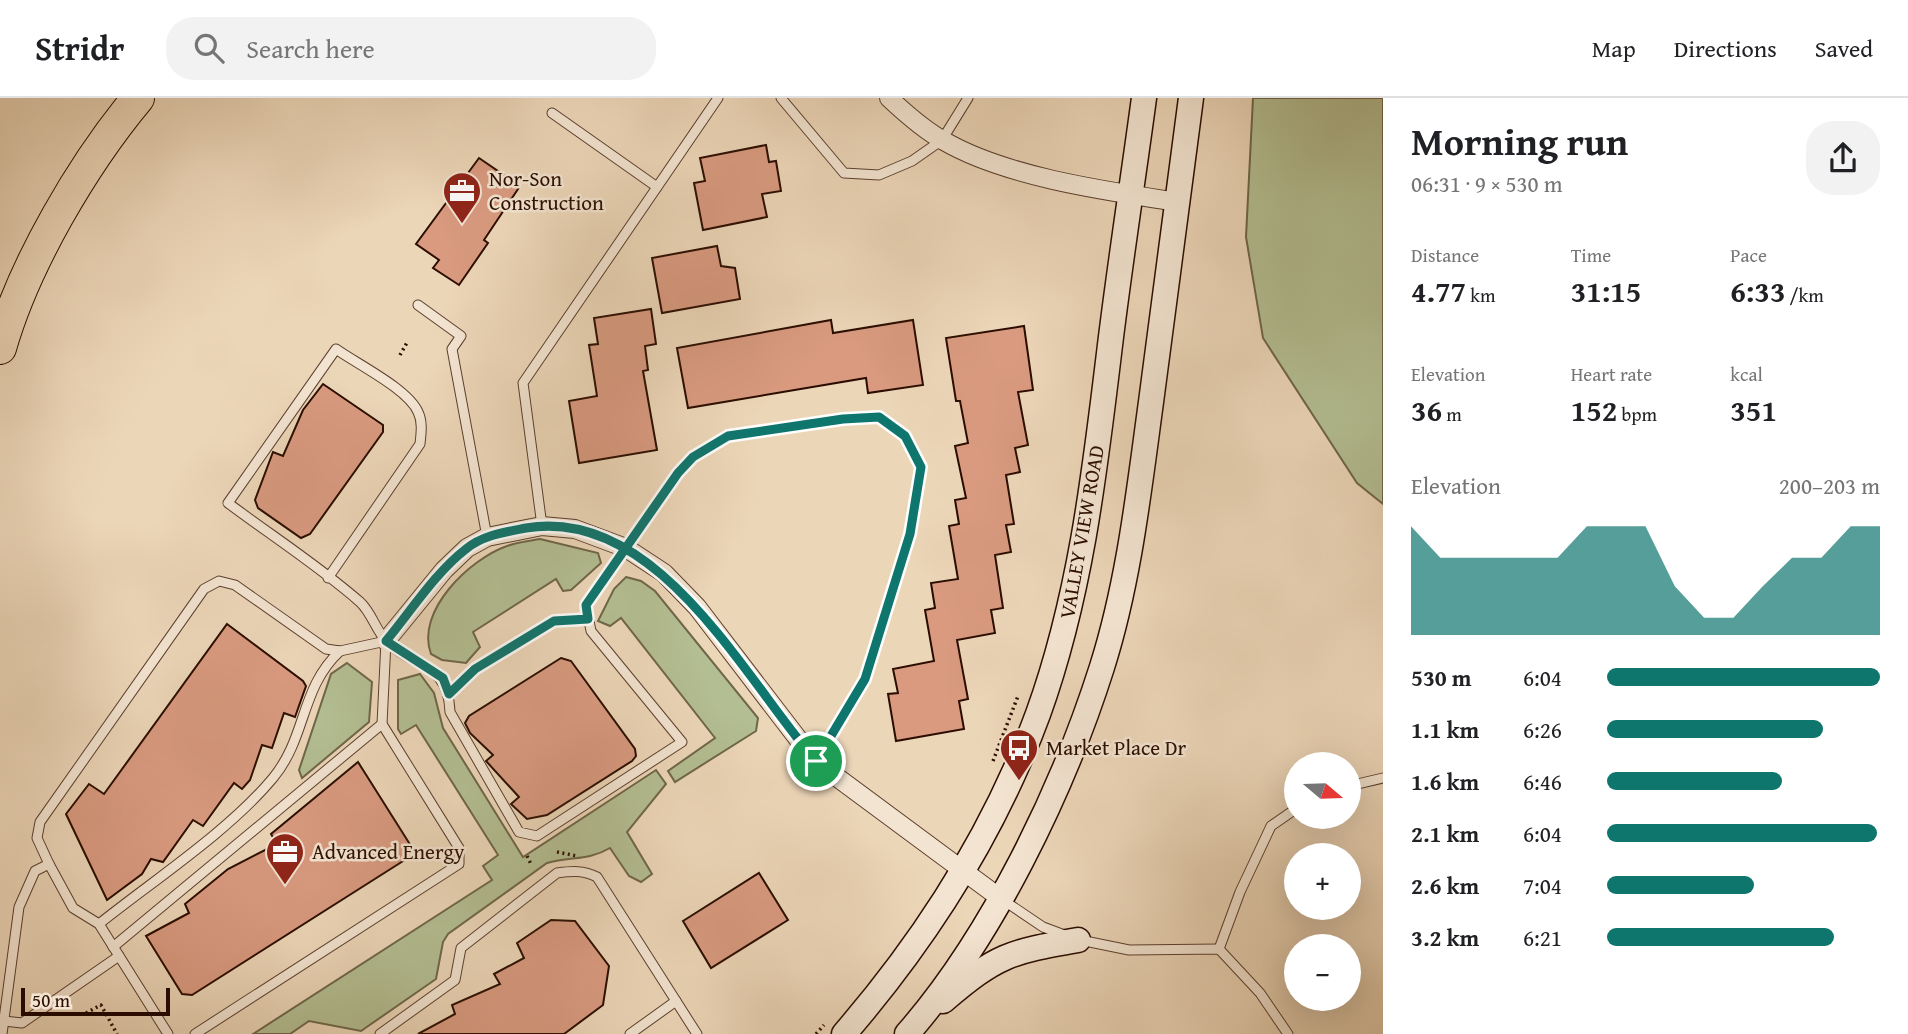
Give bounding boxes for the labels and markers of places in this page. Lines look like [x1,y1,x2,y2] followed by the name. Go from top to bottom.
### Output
[489,163,604,218] place label: Nor-Son Construction
[441,170,483,225] office icon: Nor-Son Construction
[998,727,1040,782] bus stop icon: Market Place Dr
[786,731,846,791] pin
[1046,732,1187,763] place label: Market Place Dr
[264,831,306,886] office icon: Advanced Energy
[312,836,465,867] place label: Advanced Energy

